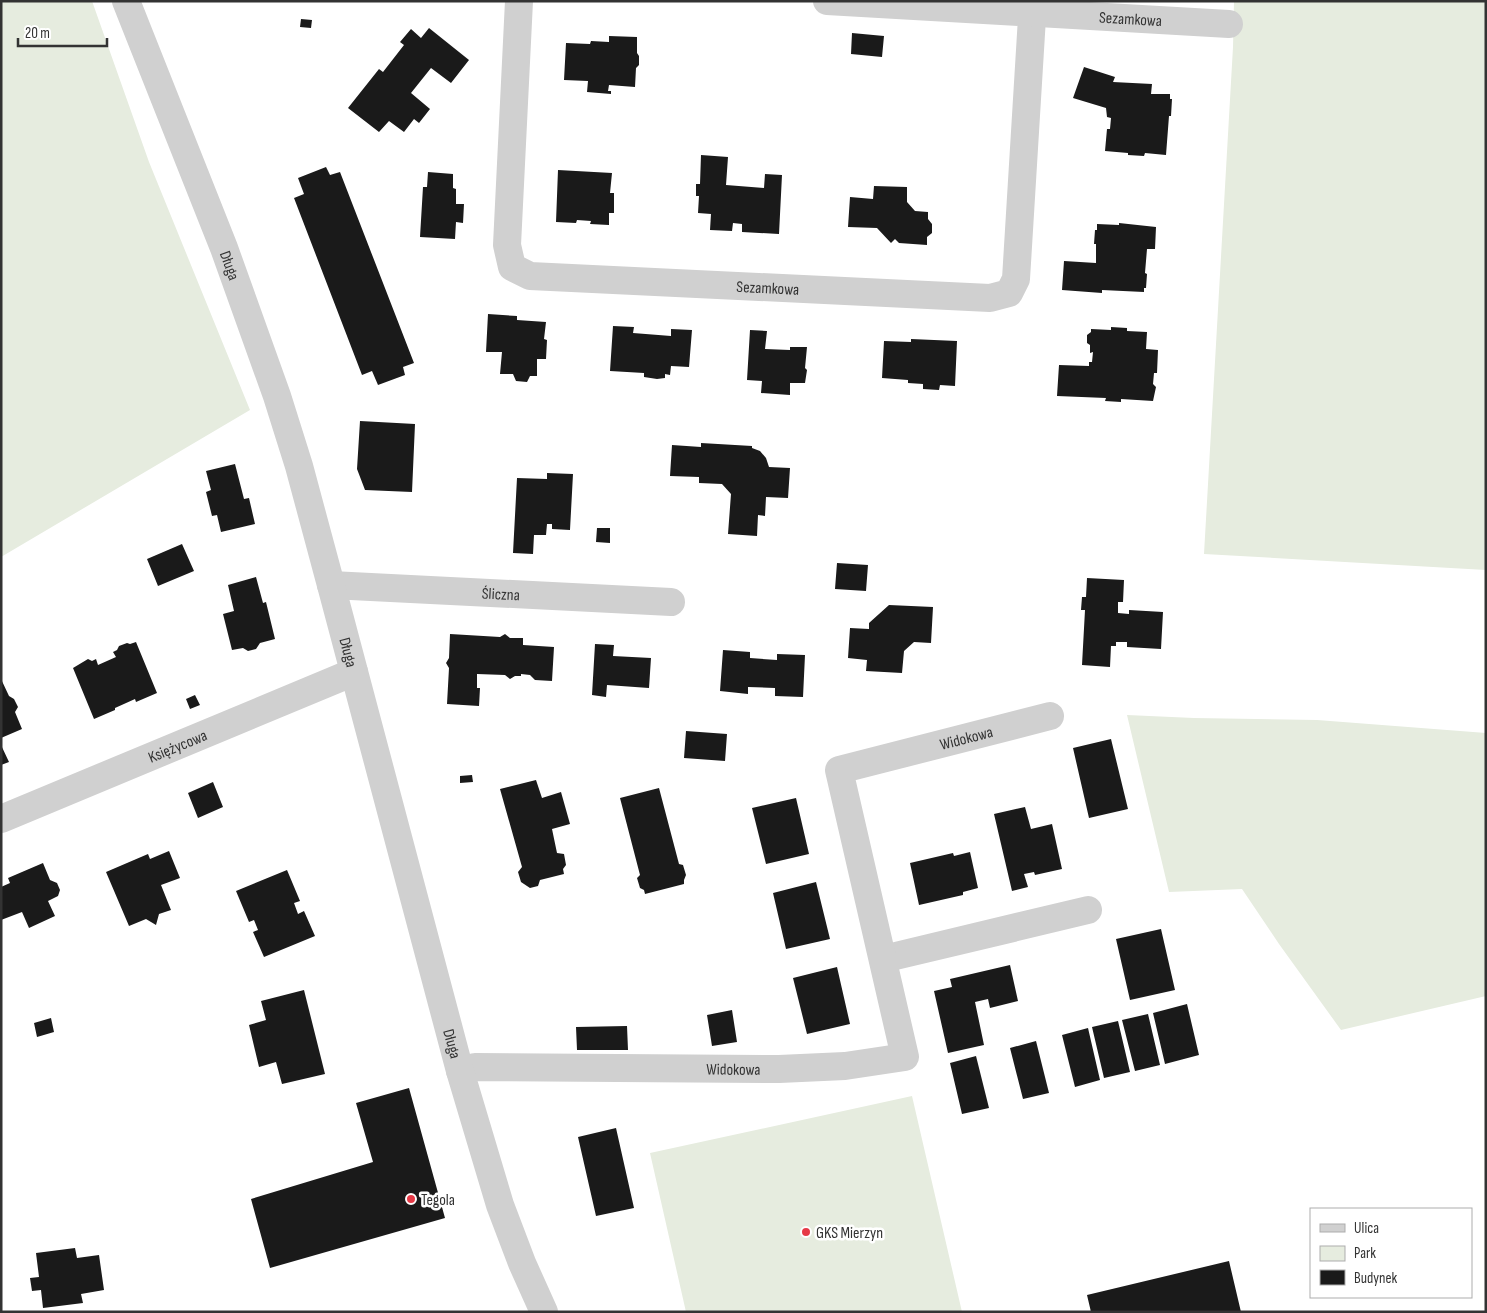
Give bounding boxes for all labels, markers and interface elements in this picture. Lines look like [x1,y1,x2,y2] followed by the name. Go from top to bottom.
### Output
[1098,9,1162,31] street label: Sezamkowa
[18,15,106,47] scale bar
[25,24,50,43] text: 20 m
[215,248,243,283] street label: Długa
[736,278,800,300] street label: Sezamkowa
[481,585,520,605] street label: Śliczna
[334,636,360,669] street label: Długa
[938,723,995,755] street label: Widokowa
[146,726,210,768] street label: Księżycowa
[438,1027,464,1061] street label: Długa
[706,1061,761,1080] street label: Widokowa
[421,1191,455,1210] place label: Tegola
[405,1193,417,1205] marker: Tegola
[1310,1208,1472,1298] legend
[1354,1219,1379,1238] text: Ulica
[816,1224,883,1243] place label: GKS Mierzyn
[800,1226,812,1238] marker: GKS Mierzyn
[1354,1244,1376,1263] text: Park
[1354,1269,1397,1288] text: Budynek

